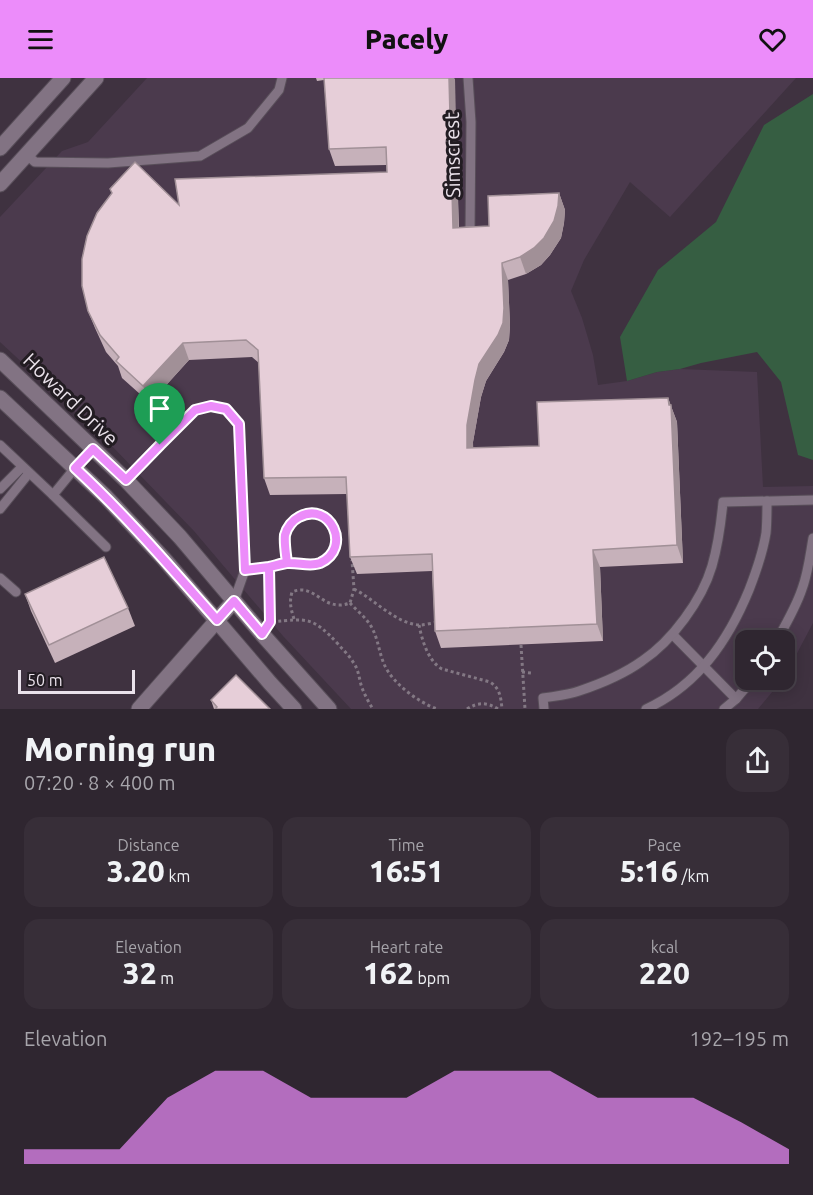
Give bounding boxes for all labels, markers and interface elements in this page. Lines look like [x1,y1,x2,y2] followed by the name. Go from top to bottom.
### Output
[24,23,57,56] icon: menu
[756,23,789,56] icon: heart
[365,24,448,54] text: Pacely
[440,112,464,198] street label: Simscrest
[19,348,123,450] street label: Howard Drive
[134,383,185,445] pin
[143,392,176,425] icon: arrive
[735,630,795,690] map controls
[735,630,795,690] button: locate
[18,667,135,694] scale bar
[27,671,63,689] text: 50 m
[726,729,789,792] button: share
[24,730,216,767] text: Morning run
[24,771,176,794] text: 07:20 · 8 × 400 m
[118,836,179,854] text: Distance
[389,836,424,854] text: Time
[648,836,681,854] text: Pace
[107,854,165,888] text: 3.20
[369,854,444,888] text: 16:51
[620,854,678,888] text: 5:16
[165,867,190,885] text: km
[678,867,709,885] text: /km
[115,938,182,956] text: Elevation
[370,938,443,956] text: Heart rate
[651,938,678,956] text: kcal
[123,956,157,990] text: 32
[363,956,414,990] text: 162
[639,956,690,990] text: 220
[157,969,174,987] text: m
[414,969,450,987] text: bpm
[24,1027,107,1050] text: Elevation
[690,1027,789,1050] text: 192–195 m

